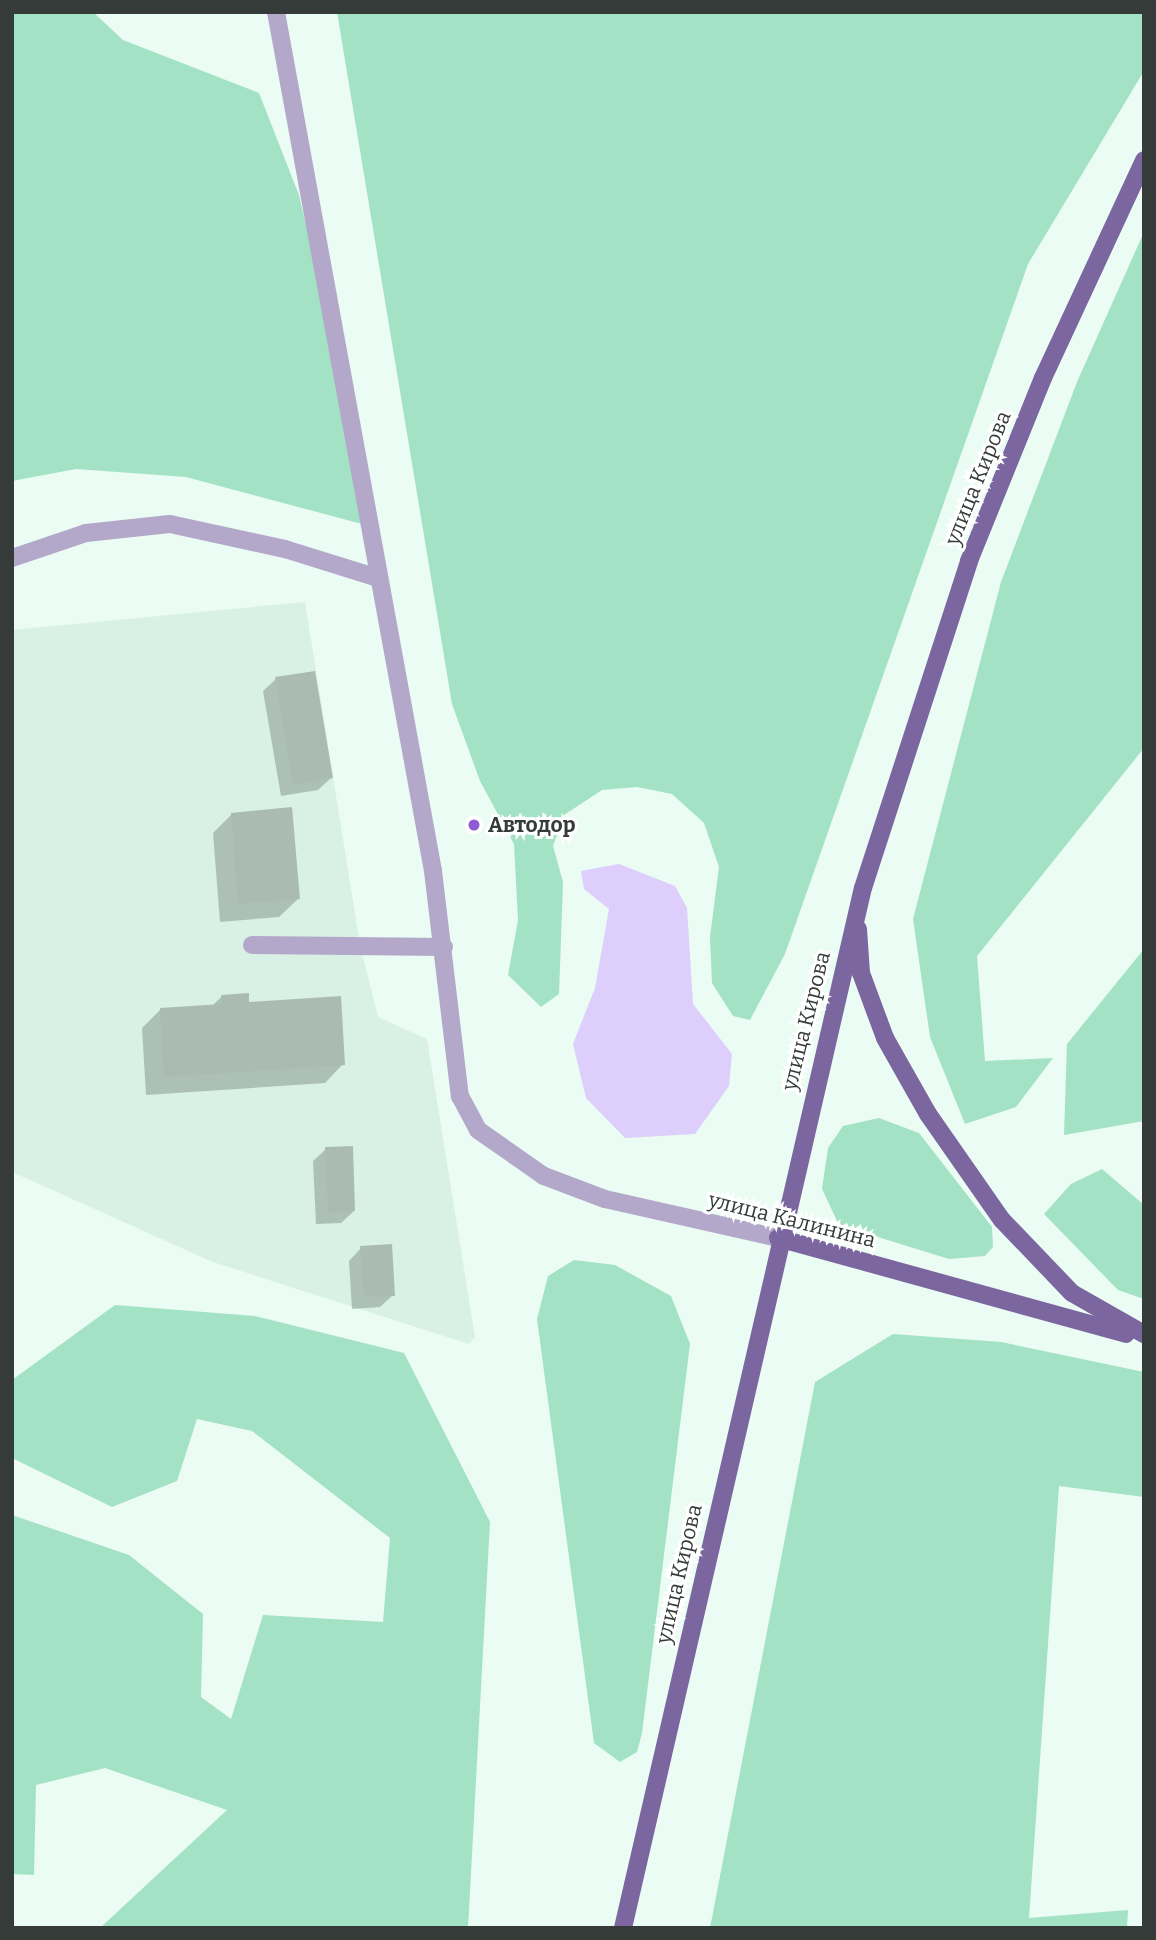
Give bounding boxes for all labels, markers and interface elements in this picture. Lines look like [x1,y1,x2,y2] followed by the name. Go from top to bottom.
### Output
[940,407,1016,549] street label: улица Кирова
[488,812,575,838] place label: Автодор
[466,817,482,833] marker: Автодор
[777,949,835,1093] street label: улица Кирова
[706,1187,878,1253] street label: улица Калинина
[651,1502,707,1646] street label: улица Кирова

